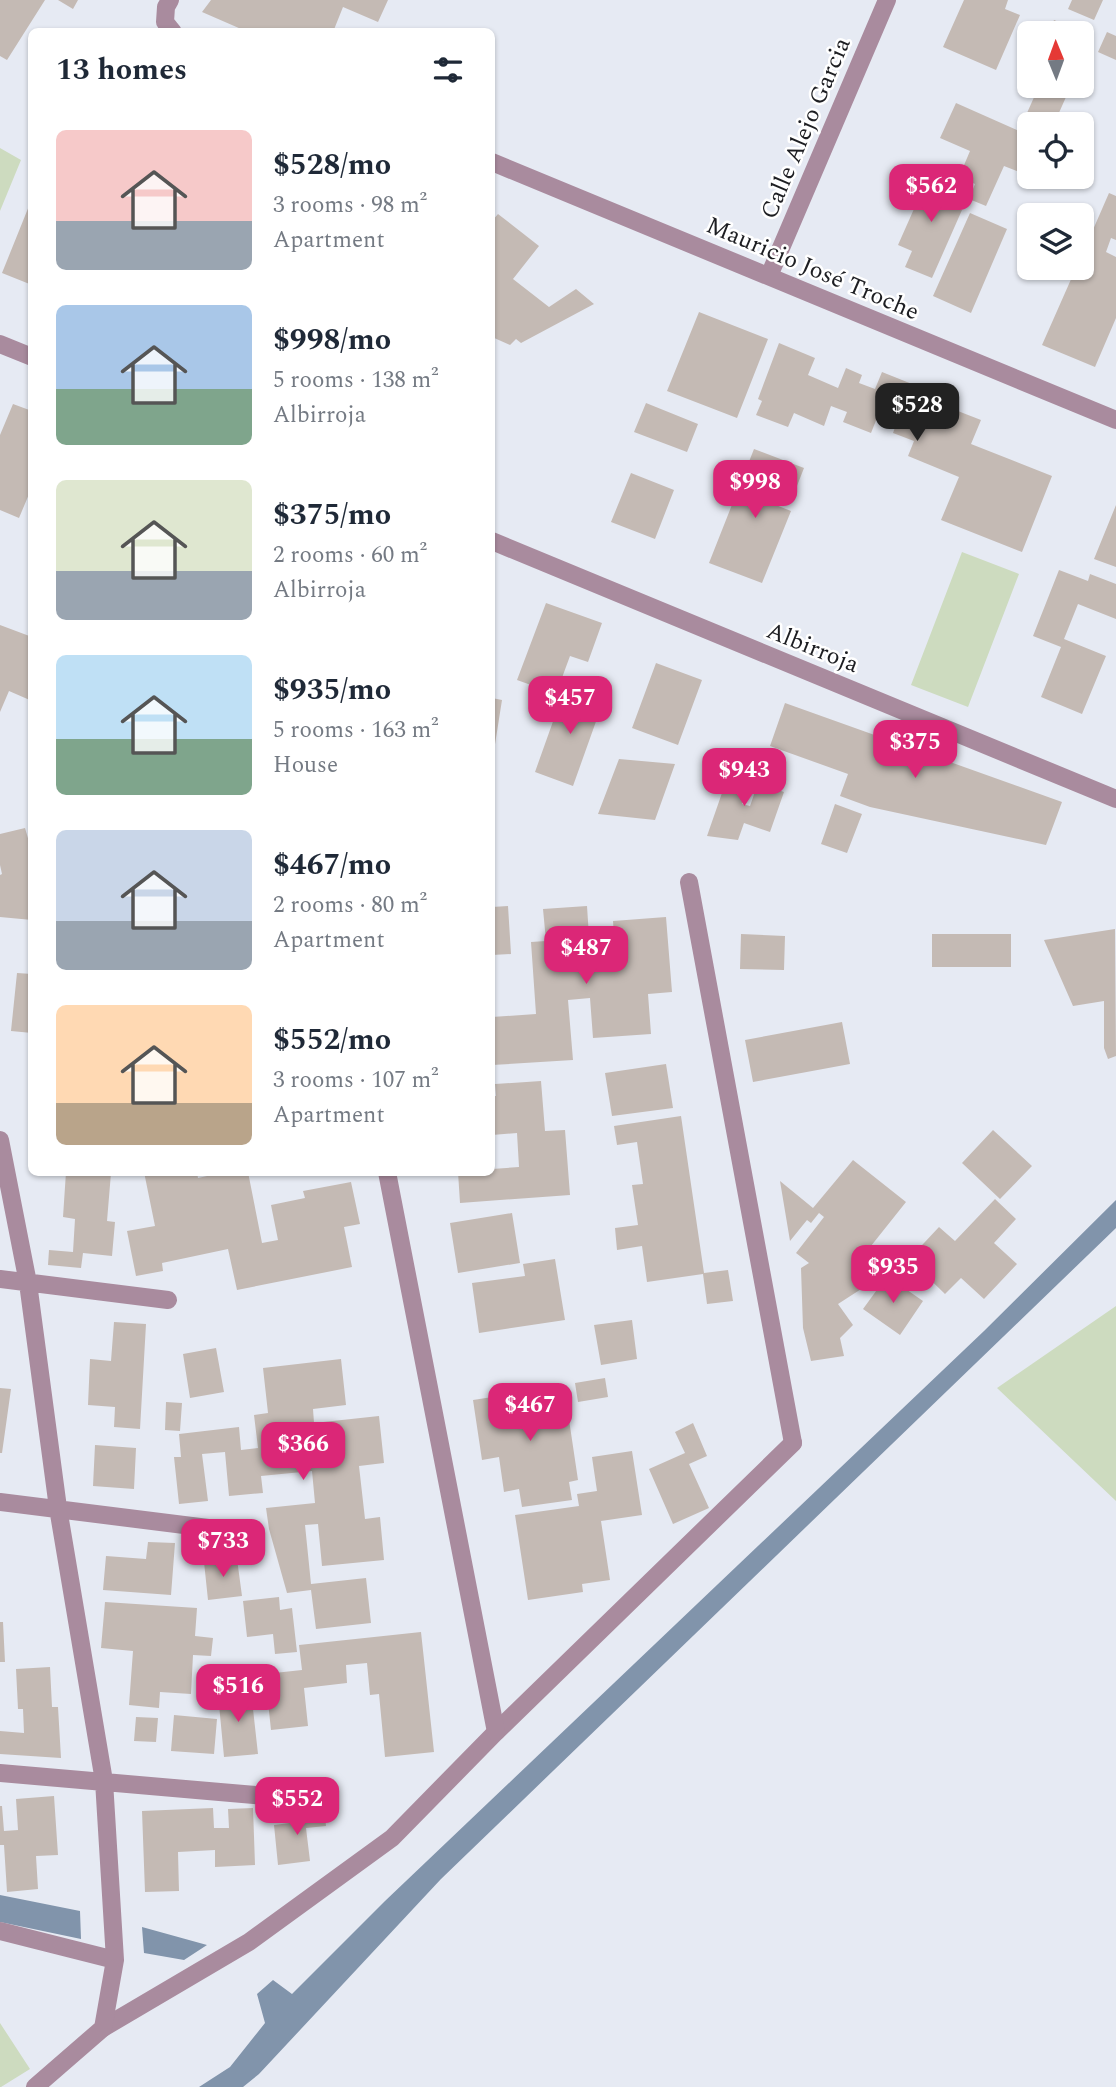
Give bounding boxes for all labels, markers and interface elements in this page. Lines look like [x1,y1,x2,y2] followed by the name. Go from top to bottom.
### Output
[1017,21,1094,98] north arrow
[1017,21,1094,280] map controls
[751,32,861,225] street label: Calle Alejo Garcia
[56,47,187,93] text: 13 homes
[429,51,467,89] icon: filters
[1017,112,1094,189] button: locate
[273,142,391,188] text: $528/mo
[112,158,196,242] icon: home
[890,164,972,224] pin: $562
[905,169,957,204] text: $562
[273,188,427,223] text: 3 rooms · 98 m²
[1017,203,1094,280] button: layers
[701,208,925,330] street label: Mauricio José Troche
[273,223,385,258] text: Apartment
[273,317,391,363] text: $998/mo
[112,333,196,417] icon: home
[273,363,439,398] text: 5 rooms · 138 m²
[876,384,958,443] pin: $528
[891,388,943,423] text: $528
[273,398,366,433] text: Albirroja
[714,461,796,520] pin: $998
[729,465,781,500] text: $998
[273,492,391,538] text: $375/mo
[112,508,196,592] icon: home
[273,538,427,573] text: 2 rooms · 60 m²
[273,573,366,608] text: Albirroja
[761,613,865,683] street label: Albirroja
[273,667,391,713] text: $935/mo
[529,676,611,736] pin: $457
[544,681,596,716] text: $457
[112,683,196,767] icon: home
[273,713,439,748] text: 5 rooms · 163 m²
[874,720,956,780] pin: $375
[889,725,941,760] text: $375
[273,748,338,783] text: House
[703,748,785,808] pin: $943
[718,753,770,788] text: $943
[273,842,391,888] text: $467/mo
[112,858,196,942] icon: home
[273,888,427,923] text: 2 rooms · 80 m²
[273,923,385,958] text: Apartment
[545,926,627,986] pin: $487
[560,931,612,966] text: $487
[273,1017,391,1063] text: $552/mo
[112,1033,196,1117] icon: home
[273,1063,439,1098] text: 3 rooms · 107 m²
[273,1098,385,1133] text: Apartment
[852,1246,934,1305] pin: $935
[867,1250,919,1285] text: $935
[489,1384,571,1443] pin: $467
[504,1388,556,1423] text: $467
[262,1422,344,1482] pin: $366
[277,1427,329,1462] text: $366
[182,1520,264,1579] pin: $733
[197,1524,249,1559] text: $733
[197,1664,279,1724] pin: $516
[212,1669,264,1704] text: $516
[256,1778,338,1837] pin: $552
[271,1782,323,1817] text: $552

